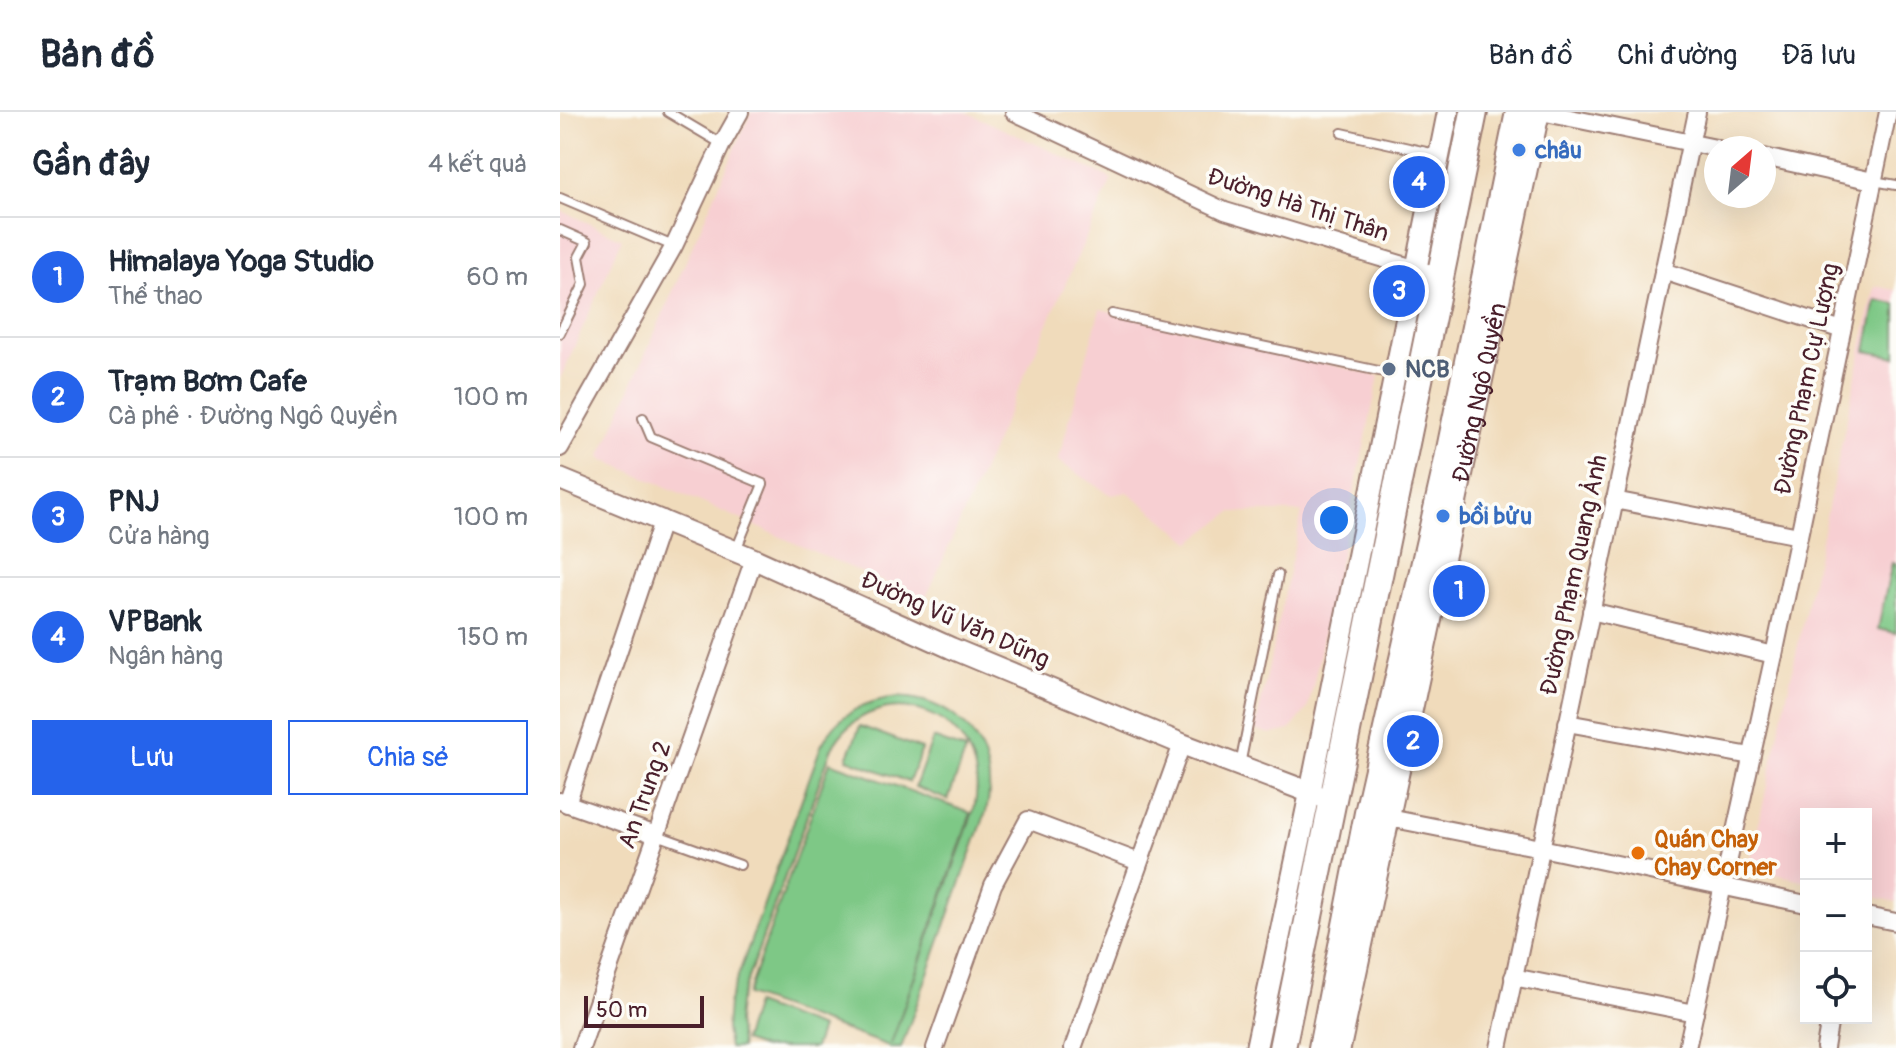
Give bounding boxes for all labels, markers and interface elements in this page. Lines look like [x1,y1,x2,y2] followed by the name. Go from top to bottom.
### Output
[40,31,155,79] text: Bản đồ
[1489,38,1573,73] text: Bản đồ
[1617,38,1737,73] text: Chỉ đường
[1781,38,1856,73] text: Đã lưu
[1534,136,1582,165] place label: châu
[1704,136,1776,208] north arrow
[1510,141,1528,159] marker: châu
[32,143,150,186] text: Gần đây
[428,148,528,180] text: 4 kết quả
[1393,152,1445,212] pin: 4
[1204,162,1392,248] street label: Đường Hà Thị Thân
[108,243,374,280] text: Himalaya Yoga Studio
[53,261,63,293] text: 1
[466,261,528,293] text: 60 m
[1373,261,1425,321] pin: 3
[1768,261,1846,497] street label: Đường Phạm Cự Lượng
[108,280,203,312] text: Thể thao
[1446,300,1513,485] street label: Đường Ngô Quyền
[1405,355,1450,384] place label: NCB
[1380,360,1398,378] marker: NCB
[108,363,307,400] text: Trạm Bơm Cafe
[51,381,65,413] text: 2
[454,381,528,413] text: 100 m
[108,400,398,432] text: Cà phê · Đường Ngô Quyền
[1534,452,1614,698] street label: Đường Phạm Quang Ảnh
[108,483,159,520] text: PNJ
[1314,500,1354,540] your location
[51,501,65,533] text: 3
[454,501,528,533] text: 100 m
[1459,501,1532,531] place label: bồi bửu
[1434,507,1452,525] marker: bồi bửu
[108,520,210,552] text: Cửa hàng
[1433,561,1485,621] pin: 1
[856,565,1054,675] street label: Đường Vũ Văn Dũng
[108,603,202,640] text: VPBank
[50,621,66,653] text: 4
[457,621,528,653] text: 150 m
[108,640,223,672] text: Ngân hàng
[1387,711,1439,771] pin: 2
[32,720,272,795] button: Lưu
[288,720,528,795] button: Chia sẻ
[612,737,678,853] street label: An Trung 2
[1800,808,1872,1024] map controls
[1800,808,1872,880] button: +
[1654,825,1777,882] place label: Quán Chay Chay Corner
[1629,844,1647,862] marker: Quán Chay Chay Corner
[1800,880,1872,952] button: −
[1800,952,1872,1024] button: locate
[584,992,704,1028] scale bar
[596,996,647,1024] text: 50 m

